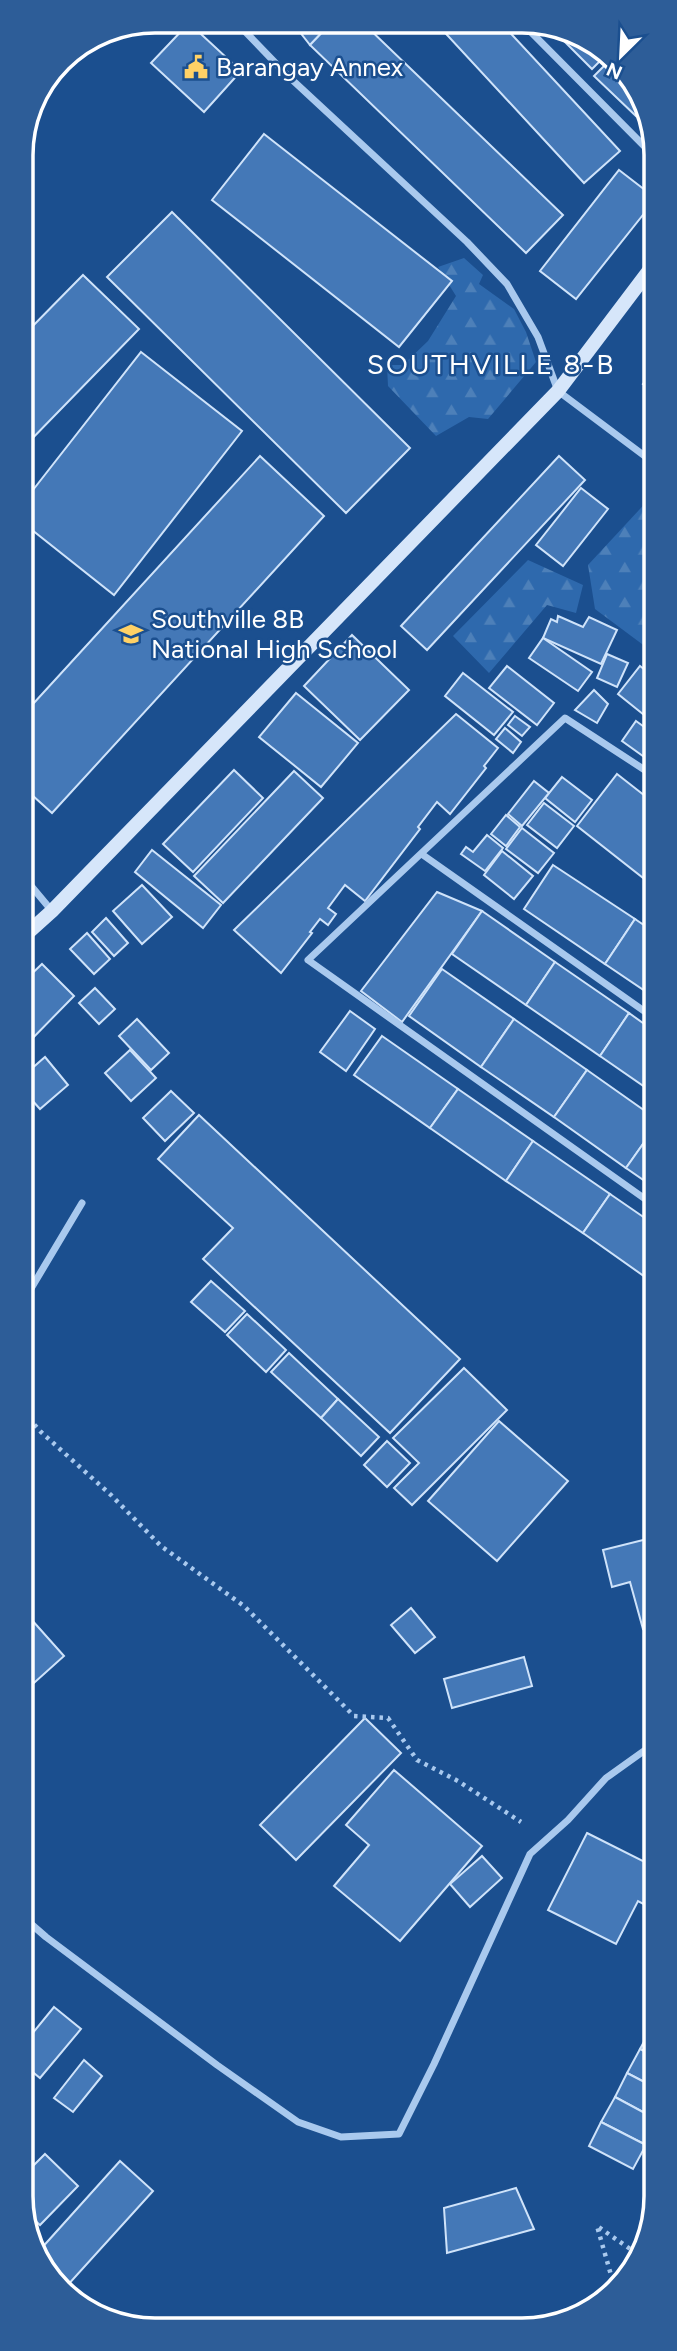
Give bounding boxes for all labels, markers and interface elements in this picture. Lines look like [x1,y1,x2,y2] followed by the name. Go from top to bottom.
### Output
[586,21,656,91] north arrow
[216,51,404,83] place label: Barangay Annex
[182,53,210,81] public building icon: Barangay Annex
[603,58,626,85] text: N
[367,347,615,381] district label: SOUTHVILLE 8-B
[151,603,397,665] place label: Southville 8B National High School
[117,620,145,648] school or university icon: Southville 8B National High School

